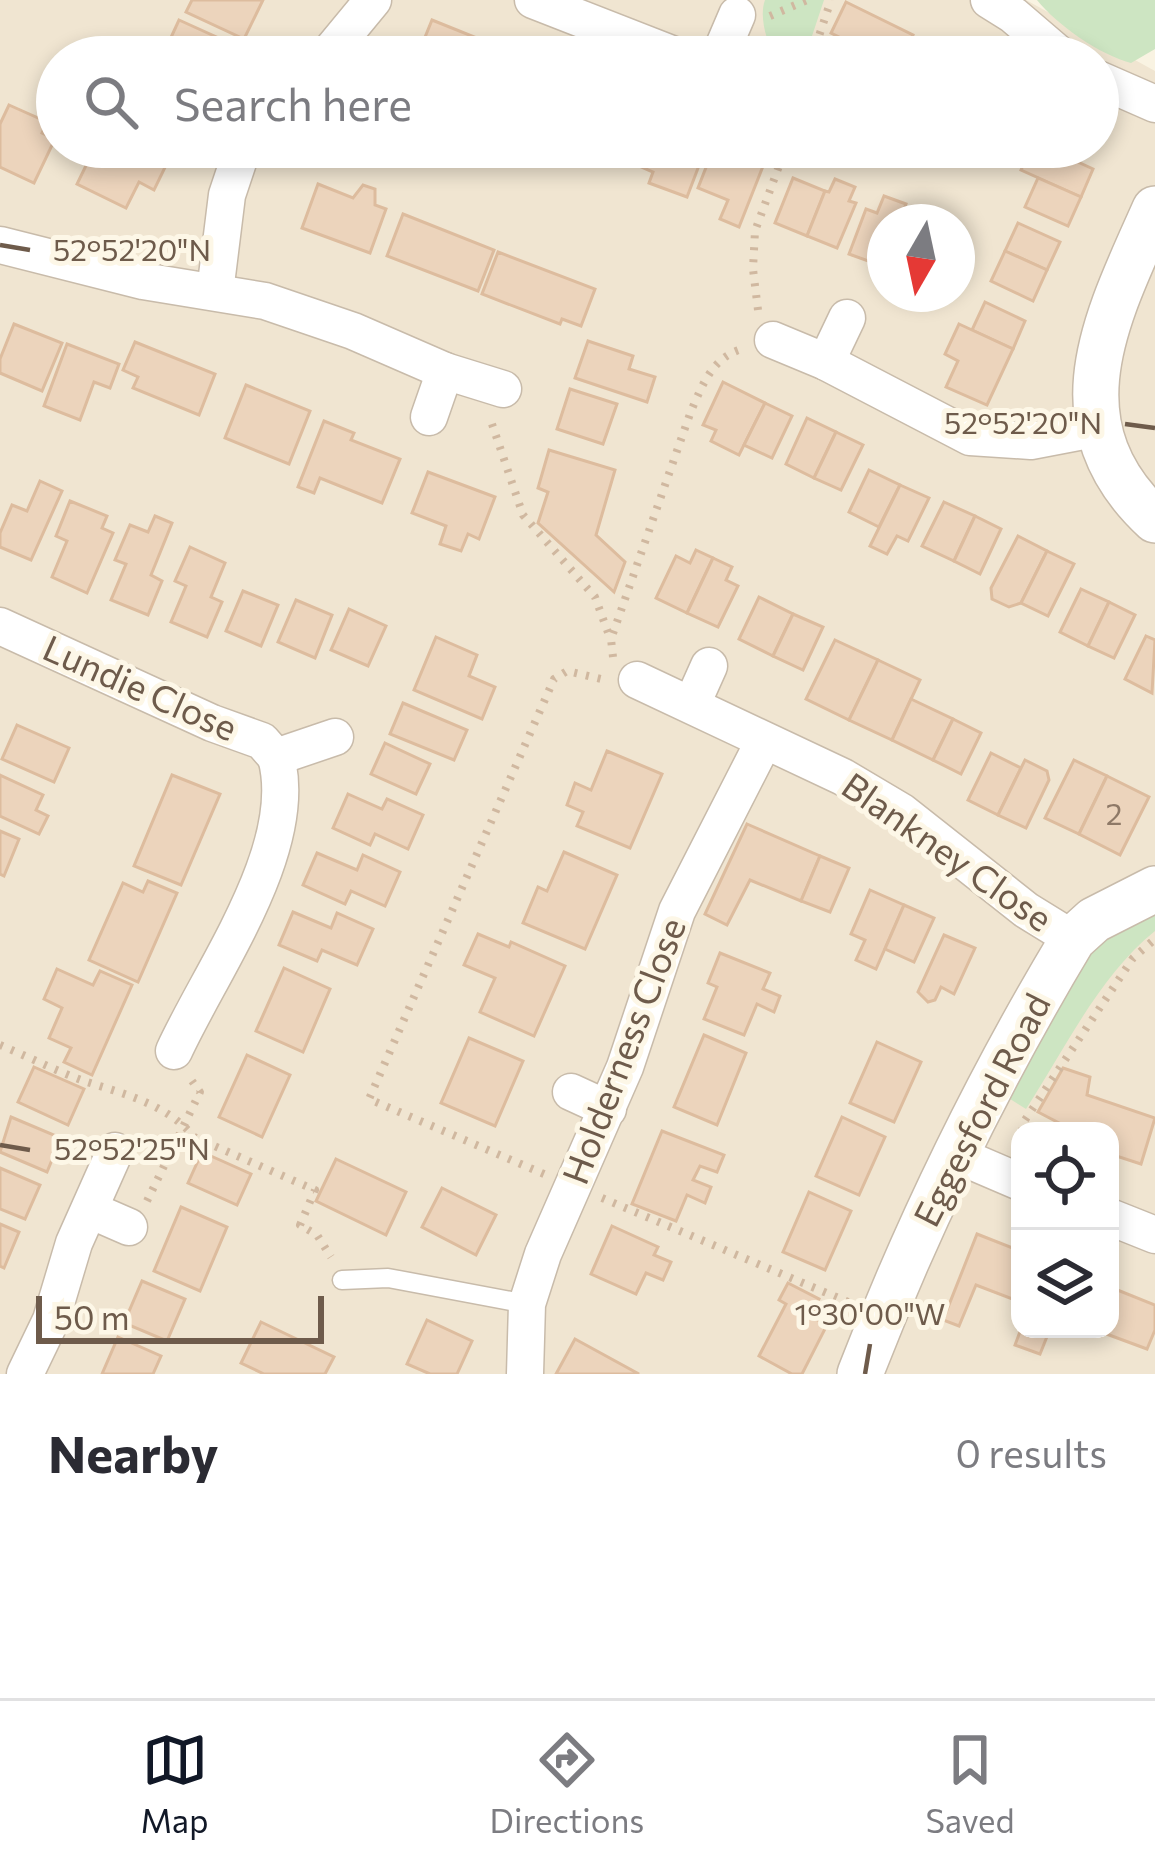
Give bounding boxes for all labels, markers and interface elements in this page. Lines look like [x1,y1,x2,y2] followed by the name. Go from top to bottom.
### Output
[36,36,1119,168] search box
[78,69,144,135] icon: search
[174,75,412,130] text: Search here
[867,204,975,312] north arrow
[53,230,211,267] text: 52°52'20"N
[944,403,1102,440] text: 52°52'20"N
[37,624,245,748] street label: Lundie Close
[835,762,1062,939] street label: Blankney Close
[1106,794,1122,831] house number: 2
[551,911,693,1189] street label: Holderness Close
[903,985,1058,1233] street label: Eggesford Road
[1011,1122,1119,1338] map controls
[1011,1122,1119,1230] button: locate
[54,1129,210,1166] text: 52°52'25"N
[1011,1230,1119,1338] button: layers
[36,1290,324,1343] scale bar
[795,1294,945,1331] text: 1°30'00"W
[54,1296,130,1337] text: 50 m
[48,1421,218,1484] text: Nearby
[955,1428,1107,1476] text: 0 results
[141,1727,209,1840] tab: Map
[490,1727,644,1840] tab: Directions
[925,1727,1014,1840] tab: Saved

